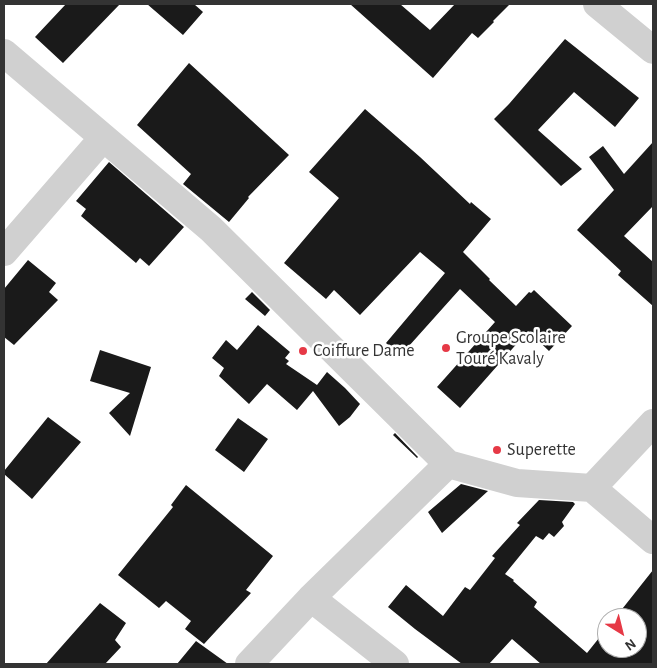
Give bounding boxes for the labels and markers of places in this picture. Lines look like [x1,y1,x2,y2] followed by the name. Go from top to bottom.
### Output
[456,327,566,369] place label: Groupe Scolaire Touré Kavaly
[313,340,415,362] place label: Coiffure Dame
[440,342,452,354] marker: Groupe Scolaire Touré Kavaly
[297,345,309,357] marker: Coiffure Dame
[507,439,576,461] place label: Superette
[491,444,503,456] marker: Superette

